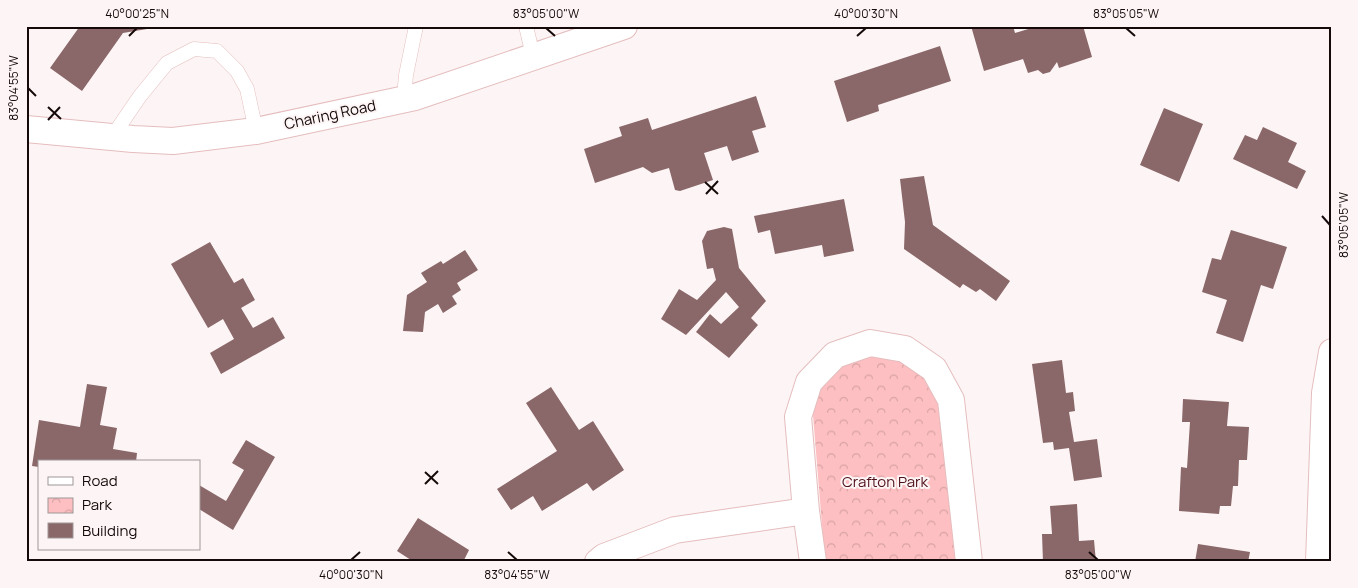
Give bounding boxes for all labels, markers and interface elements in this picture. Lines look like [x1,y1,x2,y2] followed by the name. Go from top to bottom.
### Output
[105,5,169,22] text: 40°00'25"N
[513,5,580,22] text: 83°05'00"W
[834,5,898,22] text: 40°00'30"N
[1093,5,1160,22] text: 83°05'05"W
[5,55,22,121] text: 83°04'55"W
[282,95,378,134] street label: Charing Road
[1335,191,1352,258] text: 83°05'05"W
[38,460,200,550] legend
[82,470,118,491] text: Road
[842,471,928,492] park label: Crafton Park
[82,494,112,515] text: Park
[82,520,137,541] text: Building
[319,566,383,583] text: 40°00'30"N
[484,566,550,583] text: 83°04'55"W
[1065,566,1132,583] text: 83°05'00"W

